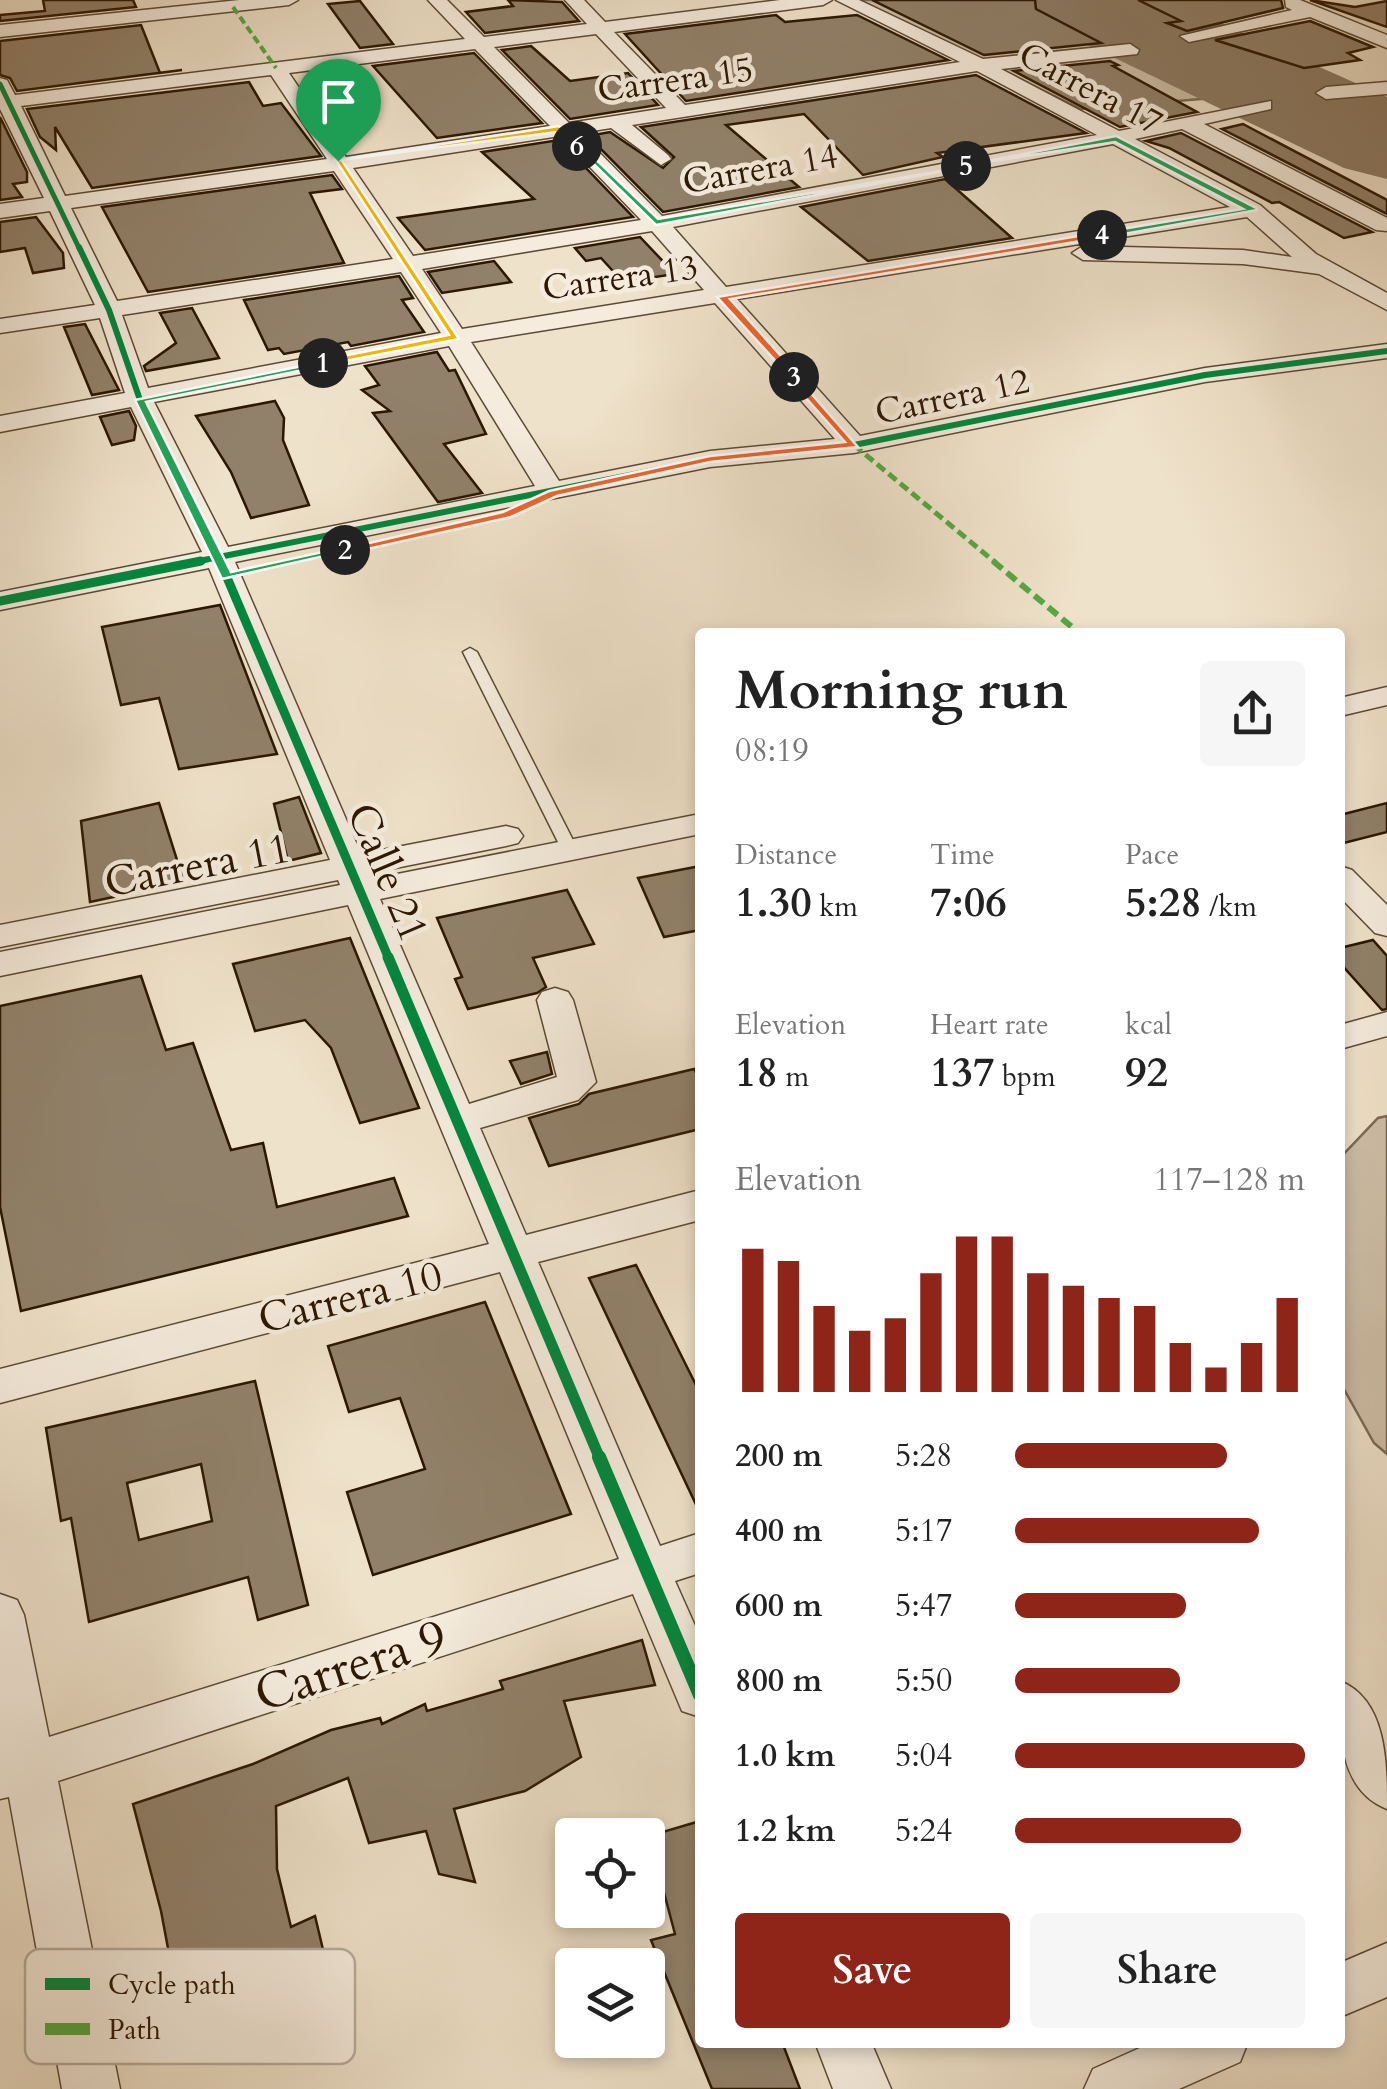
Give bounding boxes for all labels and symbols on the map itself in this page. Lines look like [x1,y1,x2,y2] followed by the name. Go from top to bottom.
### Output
[1010,31,1171,147] street label: Carrera 17
[594,45,756,115] street label: Carrera 15
[296,59,381,162] pin
[552,121,602,171] pin: 6
[679,132,841,206] street label: Carrera 14
[941,141,991,191] pin: 5
[1077,210,1127,260] pin: 4
[539,243,701,313] street label: Carrera 13
[298,338,348,388] pin: 1
[769,352,819,402] pin: 3
[871,357,1034,437] street label: Carrera 12
[320,525,370,575] pin: 2
[333,795,442,950] street label: Calle 21
[100,820,295,911] street label: Carrera 11
[252,1247,448,1348] street label: Carrera 10
[246,1603,455,1729] street label: Carrera 9
[25,1949,355,2064] legend
[108,1966,236,2004] text: Cycle path
[108,2011,161,2049] text: Path

